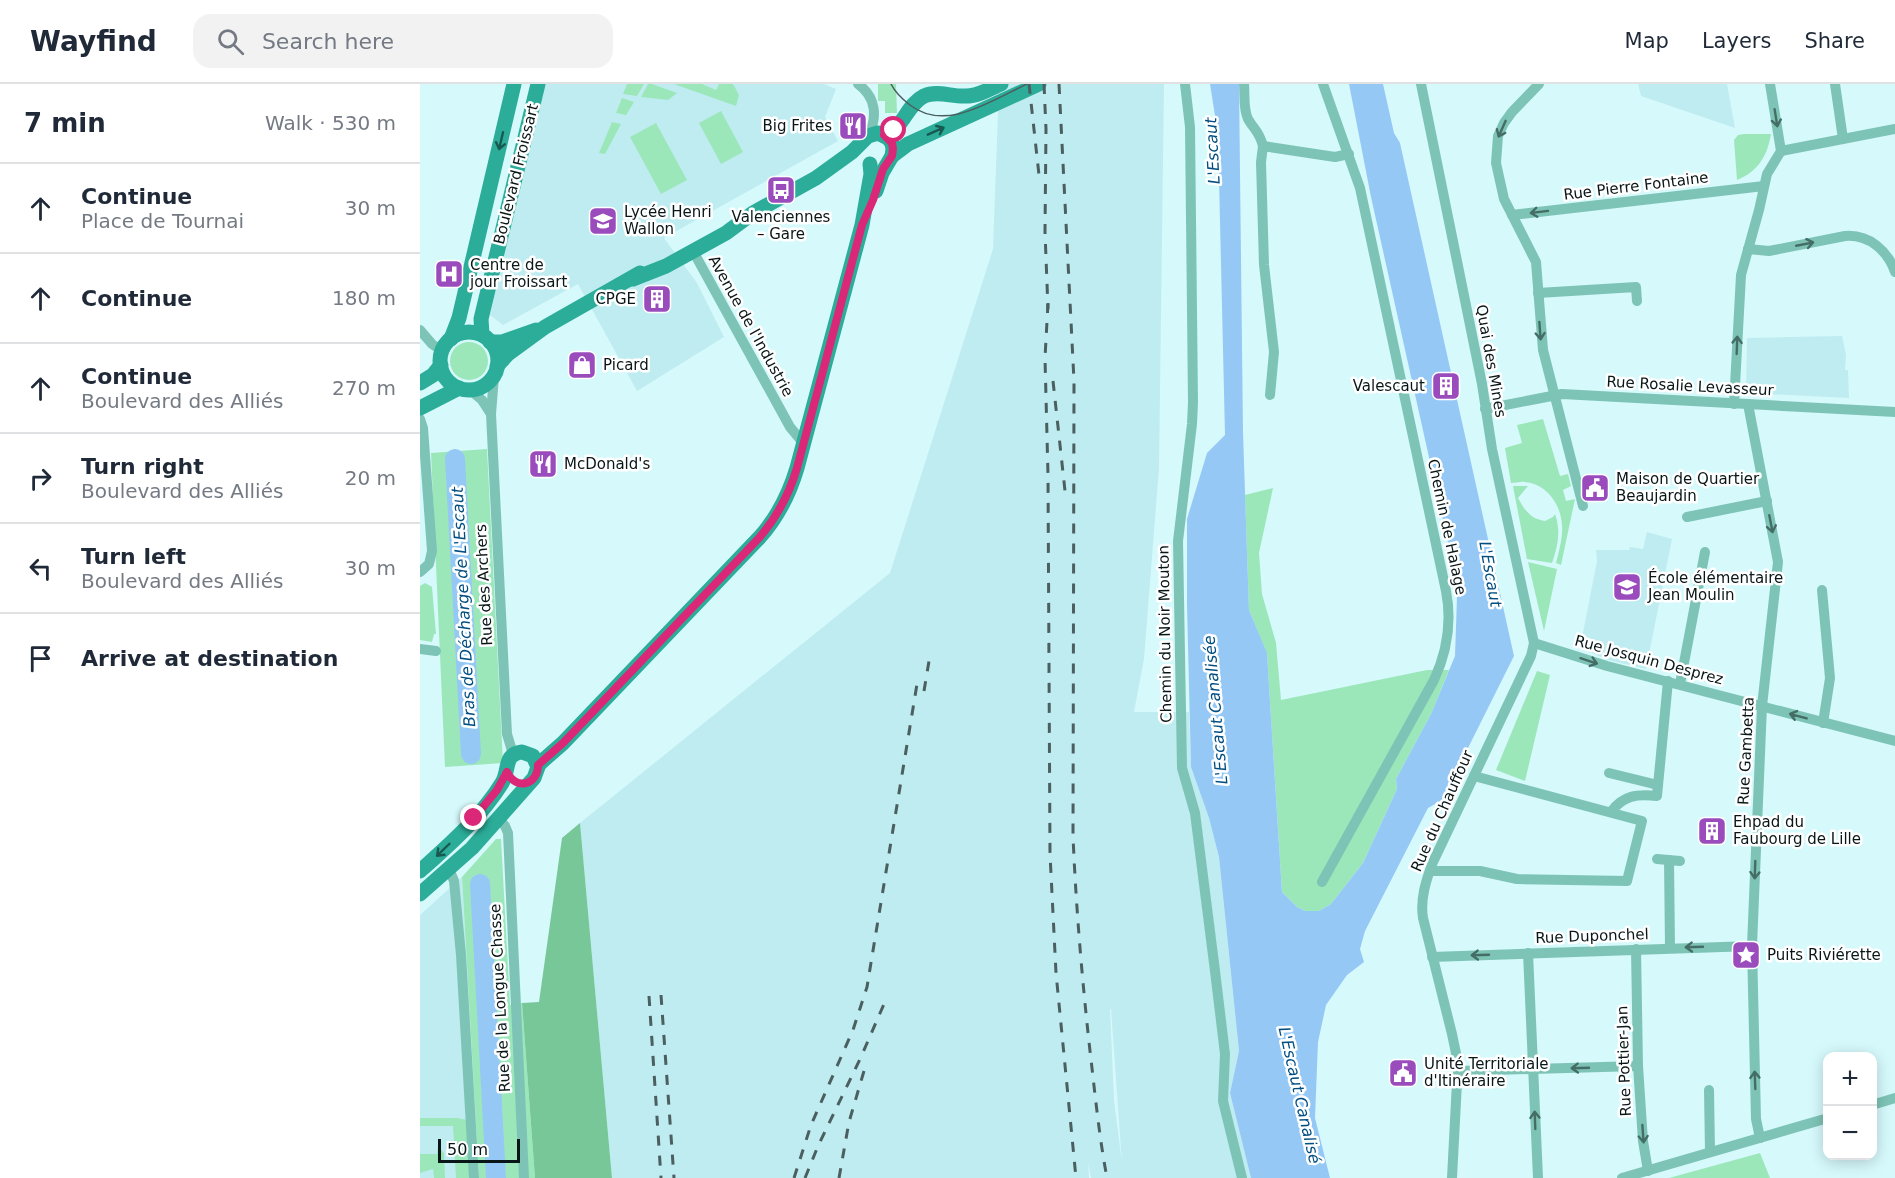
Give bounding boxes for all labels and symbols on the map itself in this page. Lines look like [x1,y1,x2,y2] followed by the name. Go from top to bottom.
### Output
[490,102,542,246] street label: Boulevard Froissart
[1770,107,1781,127] one-way arrow
[837,110,869,142] restaurant icon: Big Frites
[880,116,906,142] route start
[1201,116,1224,185] water label: L'Escaut
[762,117,832,135] place label: Big Frites
[1496,119,1507,137] one-way arrow
[926,125,944,136] one-way arrow
[494,131,506,150] one-way arrow
[1563,168,1709,204] street label: Rue Pierre Fontaine
[765,174,797,206] bus stop icon: Valenciennes – Gare
[624,203,712,238] place label: Lycée Henri Wallon
[587,205,619,237] school or university icon: Lycée Henri Wallon
[1529,207,1549,218] one-way arrow
[732,208,831,243] place label: Valenciennes – Gare
[1795,238,1815,249] one-way arrow
[705,252,797,400] street label: Avenue de l'Industrie
[469,256,567,291] place label: Centre de jour Froissart
[433,258,465,290] hospital icon: Centre de jour Froissart
[641,283,673,315] building icon: CPGE
[595,290,636,308] place label: CPGE
[1472,303,1510,419] street label: Quai des Mines
[1535,320,1546,340] one-way arrow
[1731,336,1742,356] one-way arrow
[566,349,598,381] shop icon: Picard
[603,356,649,374] place label: Picard
[1430,370,1462,402] building icon: Valescaut
[1606,373,1775,399] street label: Rue Rosalie Levasseur
[1353,377,1425,395] place label: Valescaut
[527,448,559,480] restaurant icon: McDonald's
[564,455,650,473] place label: McDonald's
[1424,457,1470,597] street label: Chemin de Halage
[1616,470,1760,505] place label: Maison de Quartier Beaujardin
[1579,472,1611,504] public building icon: Maison de Quartier Beaujardin
[448,486,479,727] water label: Bras de Décharge de L'Escaut
[1766,513,1777,533] one-way arrow
[472,524,496,646] street label: Rue des Archers
[1475,540,1506,609] water label: L'Escaut
[1154,545,1176,723] street label: Chemin du Noir Mouton
[1647,568,1783,604] place label: École élémentaire Jean Moulin
[1611,571,1643,603] school or university icon: École élémentaire Jean Moulin
[1573,631,1725,689] street label: Rue Josquin Desprez
[1199,634,1231,785] water label: L'Escaut Canalisée
[1579,656,1598,667] one-way arrow
[1734,696,1758,806] street label: Rue Gambetta
[1788,710,1807,721] one-way arrow
[1407,747,1477,874] street label: Rue du Chauffour
[460,804,486,830] route end
[1733,813,1861,848] place label: Ehpad du Faubourg de Lille
[1696,815,1728,847] building icon: Ehpad du Faubourg de Lille
[436,843,451,857] one-way arrow
[1749,859,1760,879] one-way arrow
[486,903,514,1093] street label: Rue de la Longue Chasse
[1535,925,1649,947] street label: Rue Duponchel
[1730,939,1762,971] place icon: Puits Riviérette
[1684,942,1704,953] one-way arrow
[1767,946,1881,964] place label: Puits Riviérette
[1471,949,1491,960] one-way arrow
[1613,1005,1635,1117] street label: Rue Pottier-Jan
[1275,1025,1325,1166] water label: L'Escaut Canalisé
[1424,1055,1549,1090] place label: Unité Territoriale d'Itinéraire
[1387,1057,1419,1089] public building icon: Unité Territoriale d'Itinéraire
[1570,1063,1590,1074] one-way arrow
[1749,1070,1760,1090] one-way arrow
[1530,1110,1541,1130] one-way arrow
[1637,1123,1648,1143] one-way arrow
[438,1136,520,1164] scale bar

